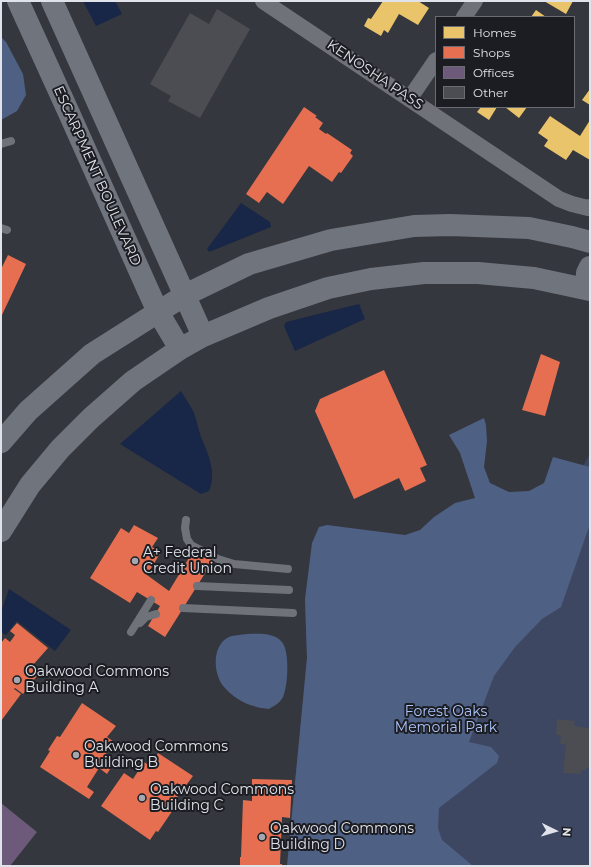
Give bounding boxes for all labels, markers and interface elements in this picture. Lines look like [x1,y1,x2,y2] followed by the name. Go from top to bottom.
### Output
[435,16,575,108] legend
[473,25,516,40] text: Homes
[324,36,426,114] street label: KENOSHA PASS
[473,45,510,60] text: Shops
[473,65,514,80] text: Offices
[50,83,144,269] street label: ESCARPMENT BOULEVARD
[473,85,508,100] text: Other
[143,545,232,578] place label: A+ Federal Credit Union
[130,556,140,566] marker: A+ Federal Credit Union
[25,664,169,696] place label: Oakwood Commons Building A
[12,675,22,685] marker: Oakwood Commons Building A
[395,704,497,736] park label: Forest Oaks Memorial Park
[84,739,228,772] place label: Oakwood Commons Building B
[71,750,81,760] marker: Oakwood Commons Building B
[150,782,294,814] place label: Oakwood Commons Building C
[137,793,147,803] marker: Oakwood Commons Building C
[535,811,575,851] north arrow
[270,821,414,854] place label: Oakwood Commons Building D
[560,827,574,837] text: N
[257,832,267,842] marker: Oakwood Commons Building D

